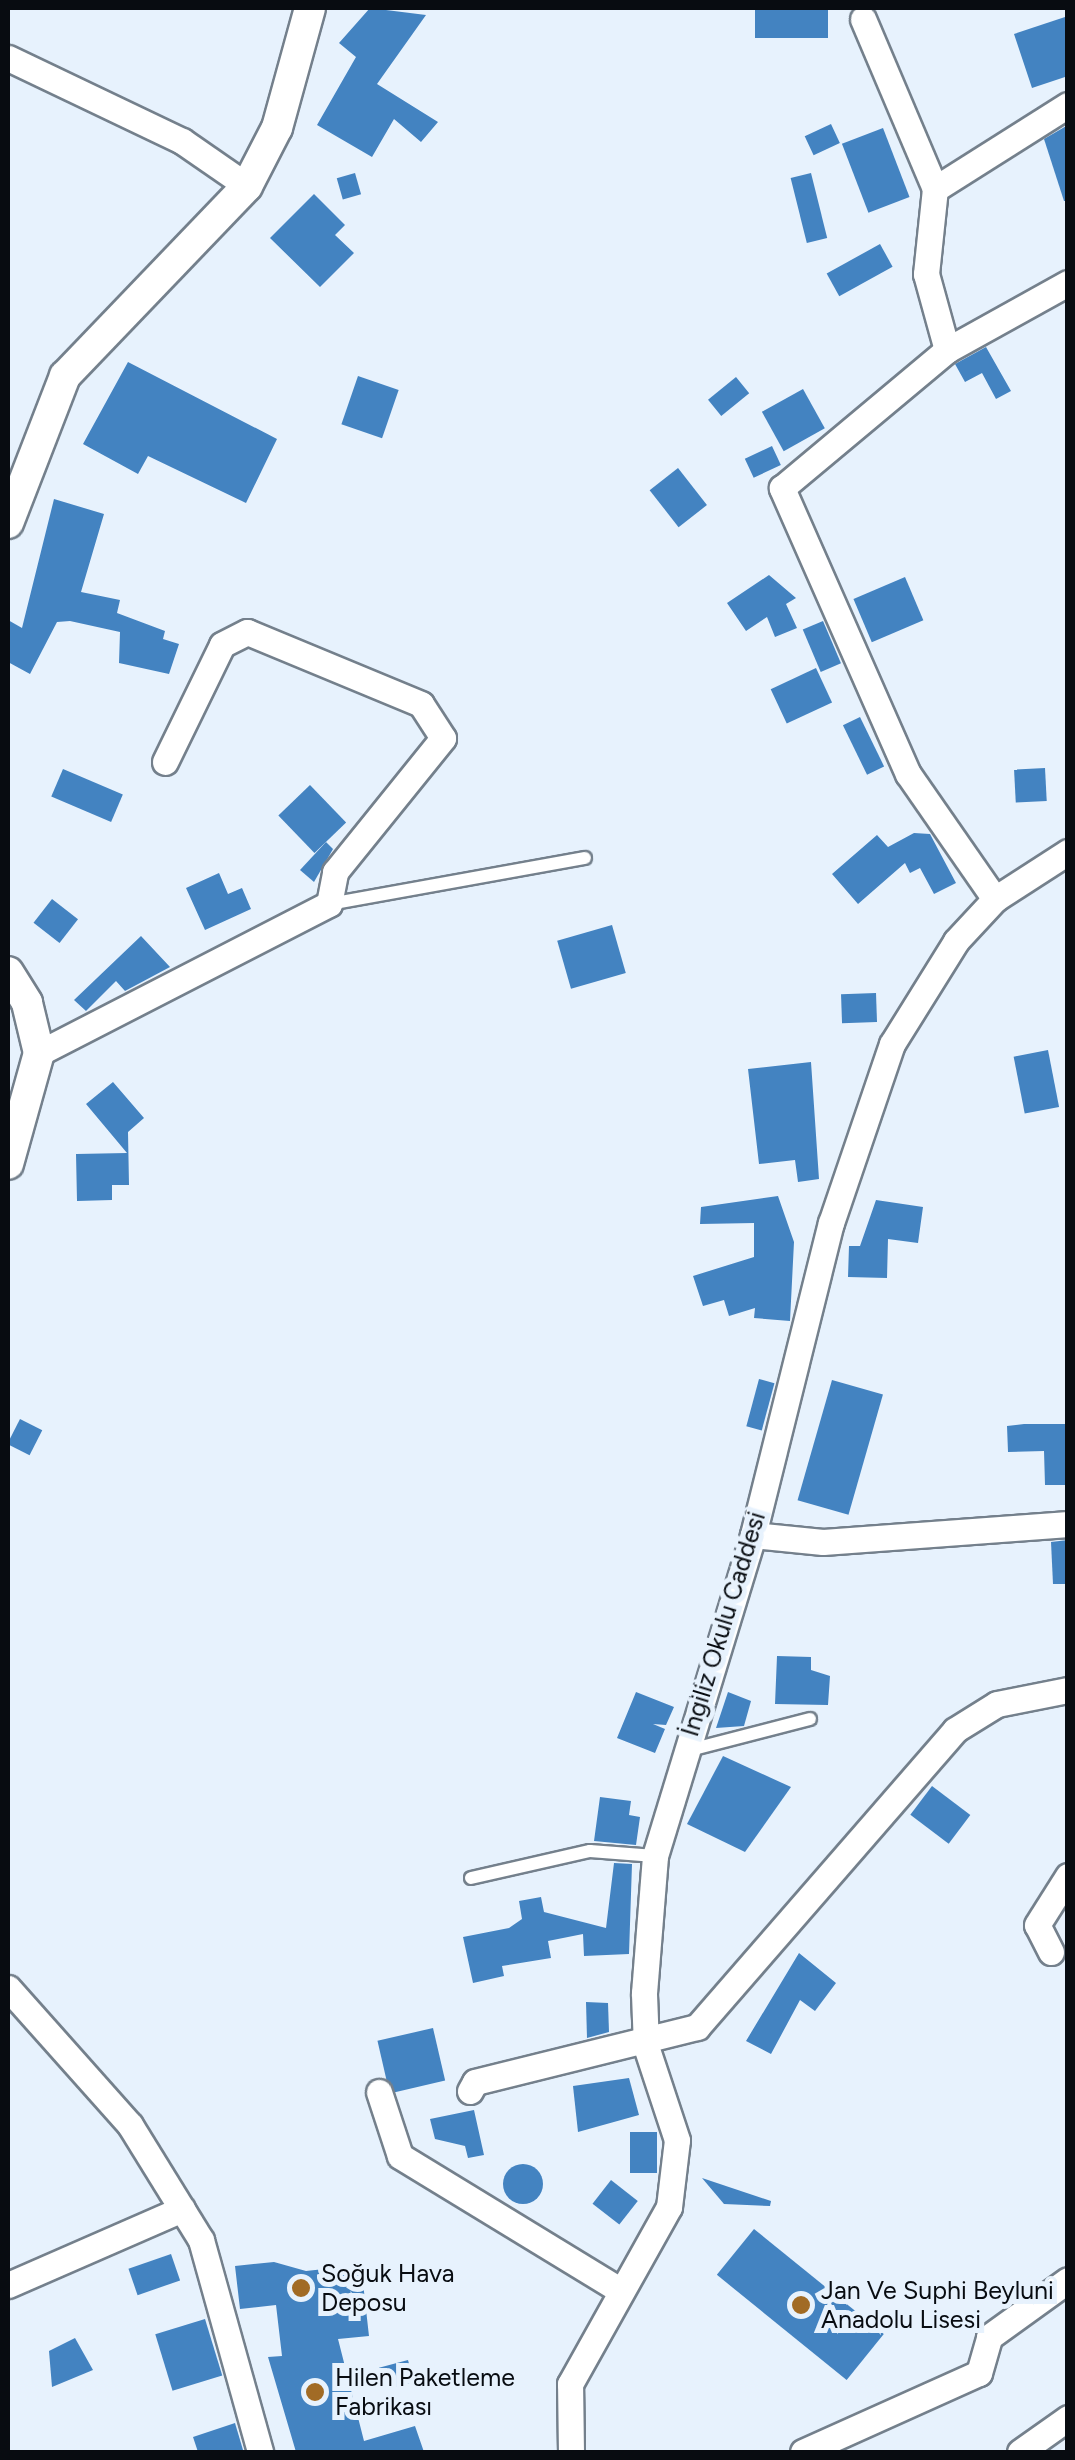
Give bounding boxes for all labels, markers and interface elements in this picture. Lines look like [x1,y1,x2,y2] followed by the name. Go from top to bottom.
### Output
[675,1508,771,1740] street label: İngiliz Okulu Caddesi
[321,2259,455,2318] place label: Soğuk Hava Deposu
[821,2276,1054,2335] place label: Jan Ve Suphi Beyluni Anadolu Lisesi
[290,2277,312,2299] marker: Soğuk Hava Deposu
[790,2294,812,2316] marker: Jan Ve Suphi Beyluni Anadolu Lisesi
[335,2363,515,2422] place label: Hilen Paketleme Fabrikası
[304,2381,326,2403] marker: Hilen Paketleme Fabrikası

